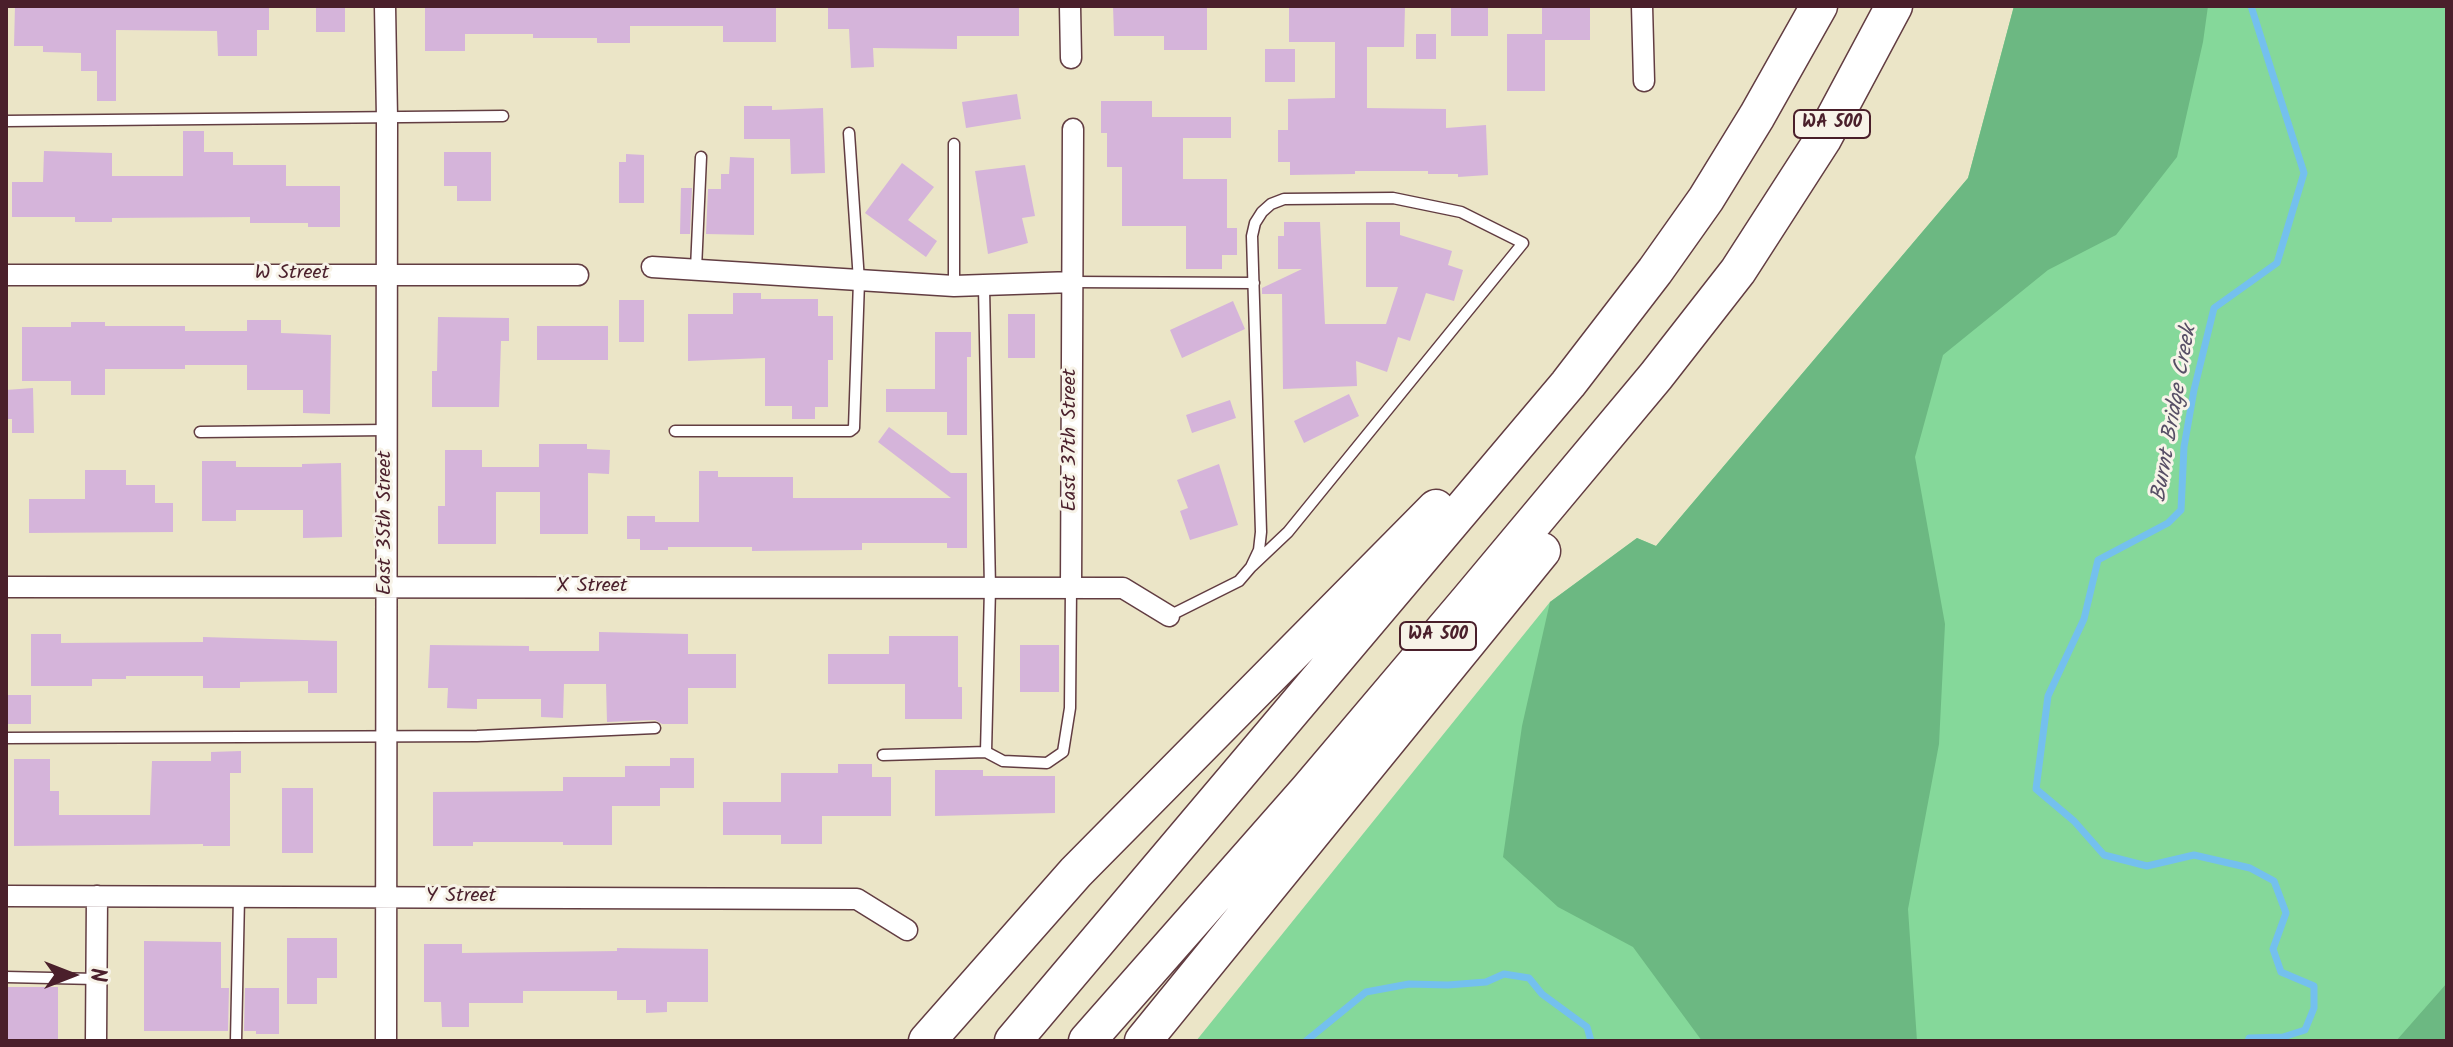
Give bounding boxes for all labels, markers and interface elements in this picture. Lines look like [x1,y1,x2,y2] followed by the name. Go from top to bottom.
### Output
[1794,110,1870,138] road number: WA 500
[255,263,329,287] street label: W Street
[2148,324,2204,504] water label: Burnt Bridge Creek
[1060,368,1084,512] street label: East 37th Street
[375,451,399,595] street label: East 35th Street
[556,576,628,600] street label: X Street
[1400,622,1476,650] road number: WA 500
[426,886,496,910] street label: Y Street
[32,935,112,1015] north arrow
[79,968,114,982] text: N

